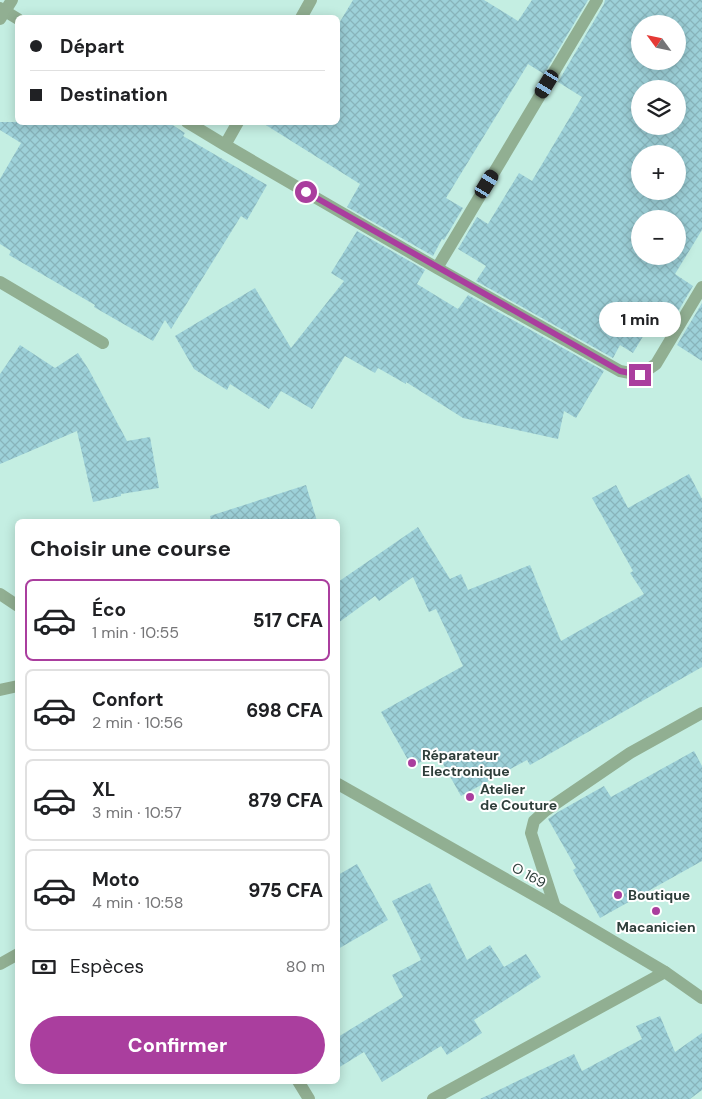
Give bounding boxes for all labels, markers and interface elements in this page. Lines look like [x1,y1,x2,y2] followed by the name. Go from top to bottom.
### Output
[631,15,686,70] north arrow
[631,15,686,265] map controls
[60,34,124,59] text: Départ
[532,67,561,101] car
[631,80,686,135] button: layers
[60,82,168,107] text: Destination
[631,145,686,200] button: +
[472,167,501,201] car
[295,181,317,203] route start
[631,210,686,265] button: −
[599,302,681,338] callout: 1 min
[620,309,660,330] text: 1 min
[629,364,651,386] route end
[30,534,231,563] text: Choisir une course
[92,597,126,622] text: Éco
[32,598,77,643] icon: car
[253,608,323,633] text: 517 CFA
[92,622,179,643] text: 1 min · 10:55
[92,687,164,712] text: Confort
[32,688,77,733] icon: car
[246,698,323,723] text: 698 CFA
[92,712,183,733] text: 2 min · 10:56
[422,746,510,780] place label: Réparateur Electronique
[406,757,418,769] marker: Réparateur Electronique
[92,777,115,802] text: XL
[32,778,77,823] icon: car
[480,780,557,814] place label: Atelier de Couture
[248,788,323,813] text: 879 CFA
[464,791,476,803] marker: Atelier de Couture
[92,802,182,823] text: 3 min · 10:57
[509,858,549,892] street label: O 169
[92,867,140,892] text: Moto
[32,868,77,913] icon: car
[248,878,323,903] text: 975 CFA
[628,886,690,904] place label: Boutique
[612,889,624,901] marker: Boutique
[92,892,184,913] text: 4 min · 10:58
[650,905,662,917] marker: Macanicien
[616,918,696,936] place label: Macanicien
[30,953,58,981] icon: cash
[70,954,144,979] text: Espèces
[286,956,325,977] text: 80 m
[30,1016,325,1074] button: Confirmer

